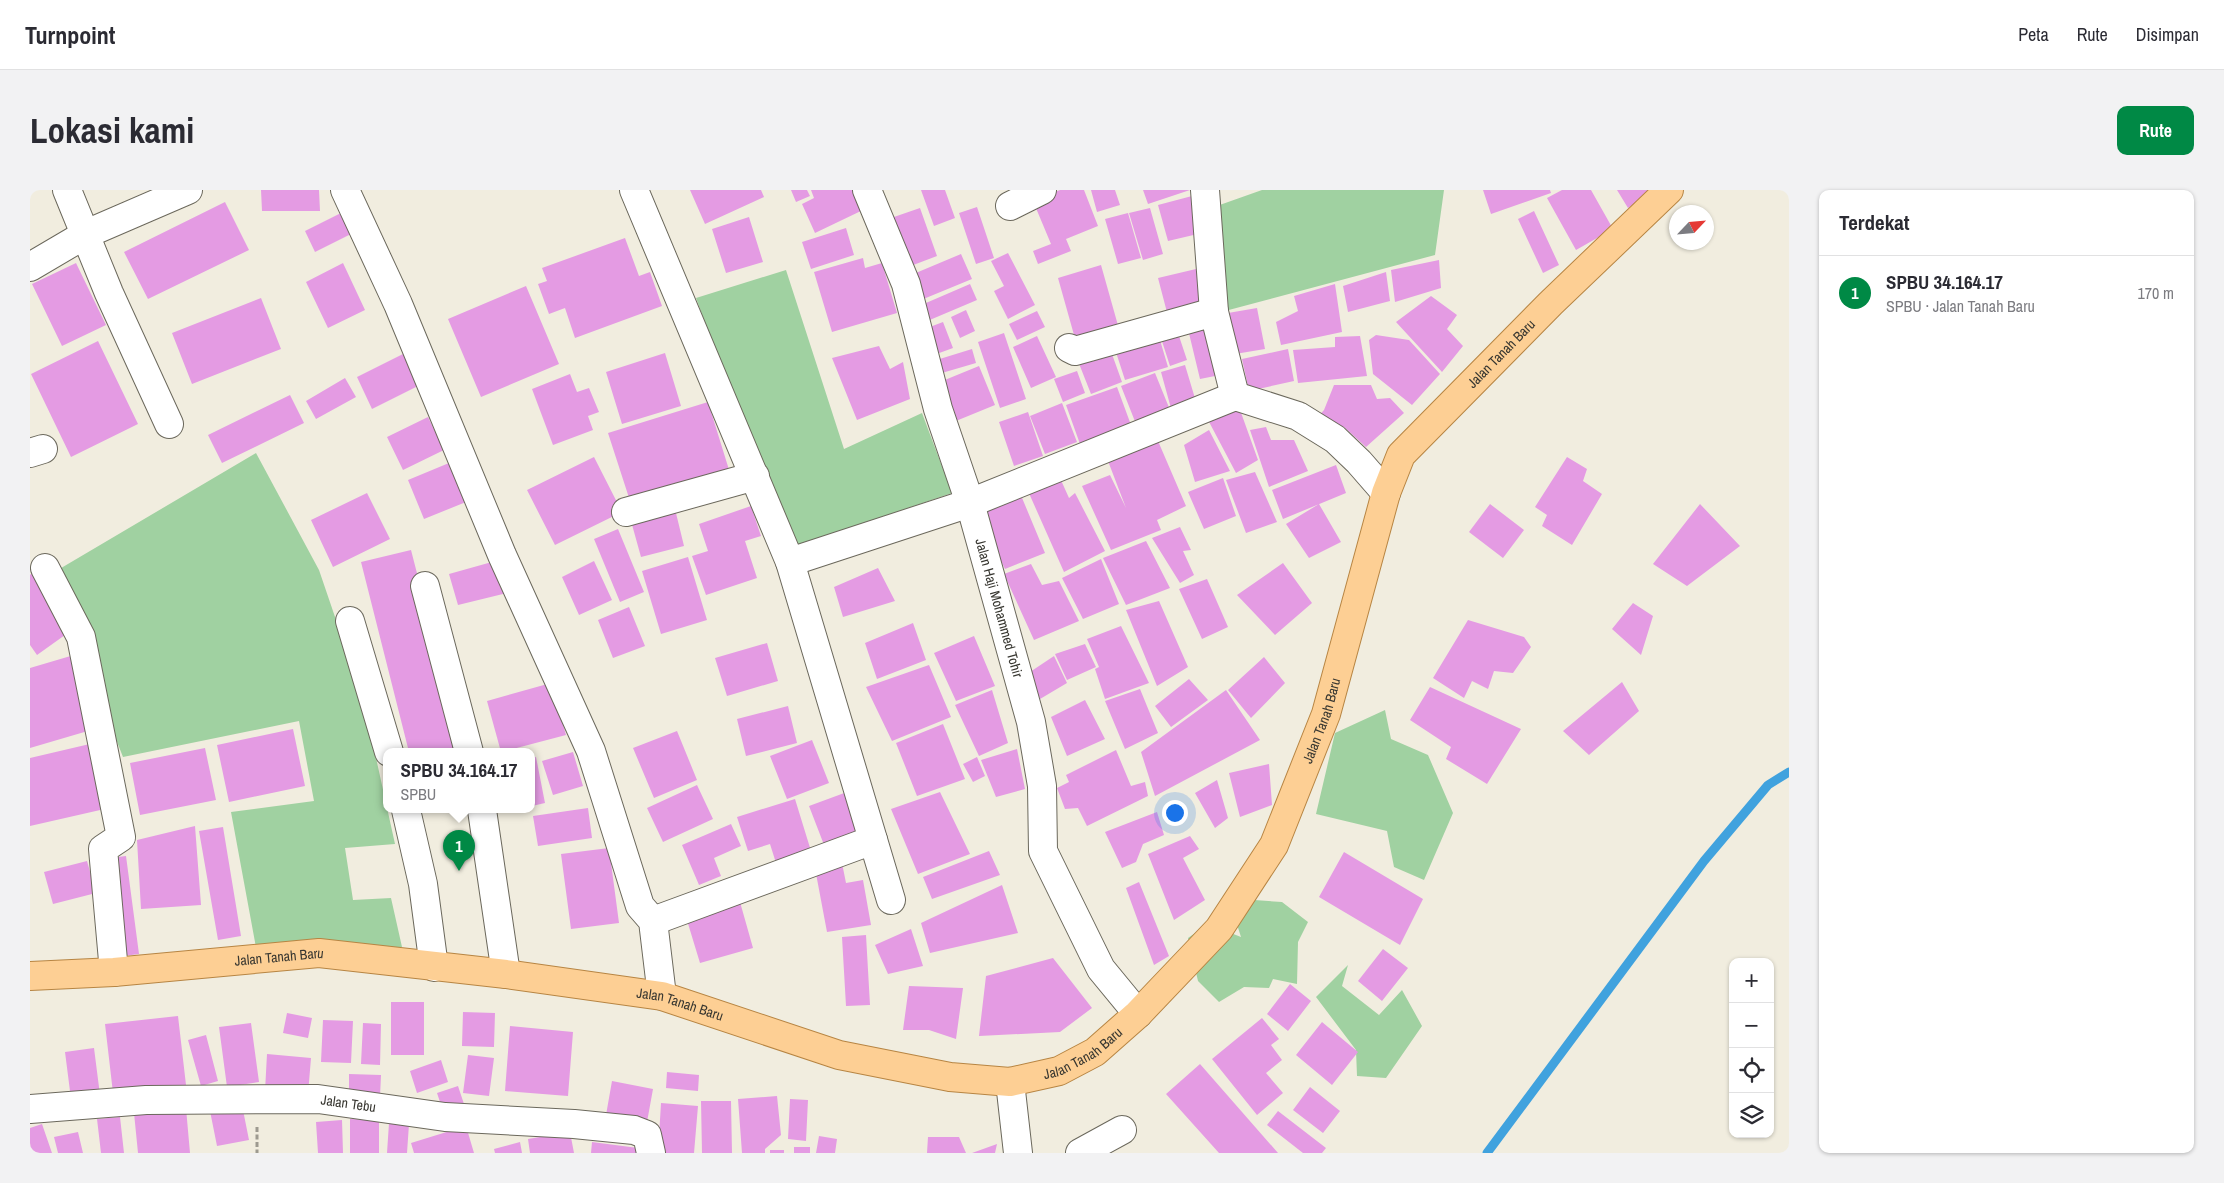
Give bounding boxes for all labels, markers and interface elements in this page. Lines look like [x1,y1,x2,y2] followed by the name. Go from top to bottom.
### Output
[25,19,115,51] text: Turnpoint
[2018,22,2049,47] text: Peta
[2077,22,2108,47] text: Rute
[2136,22,2199,47] text: Disimpan
[2117,106,2194,155] button: Rute
[30,107,194,154] text: Lokasi kami
[1669,205,1714,250] north arrow
[1839,208,1910,237] text: Terdekat
[1886,269,2003,295] text: SPBU 34.164.17
[1851,282,1859,304] text: 1
[2138,282,2174,304] text: 170 m
[1886,295,2035,317] text: SPBU · Jalan Tanah Baru
[1463,315,1539,392] street label: Jalan Tanah Baru
[971,536,1027,680] street label: Jalan Haji Mohammed Tohir
[1298,676,1344,766] street label: Jalan Tanah Baru
[383,748,535,813] popup
[401,757,517,783] text: SPBU 34.164.17
[401,783,436,805] text: SPBU
[1162,800,1188,826] your location
[443,830,475,871] pin: 1
[234,944,325,970] street label: Jalan Tanah Baru
[1729,958,1774,1138] map controls
[1729,958,1774,1003] button: +
[636,984,726,1025] street label: Jalan Tanah Baru
[1729,1003,1774,1048] button: −
[1042,1023,1126,1083] street label: Jalan Tanah Baru
[1729,1048,1774,1093] button: locate
[320,1091,377,1116] street label: Jalan Tebu
[1729,1093,1774,1138] button: layers

